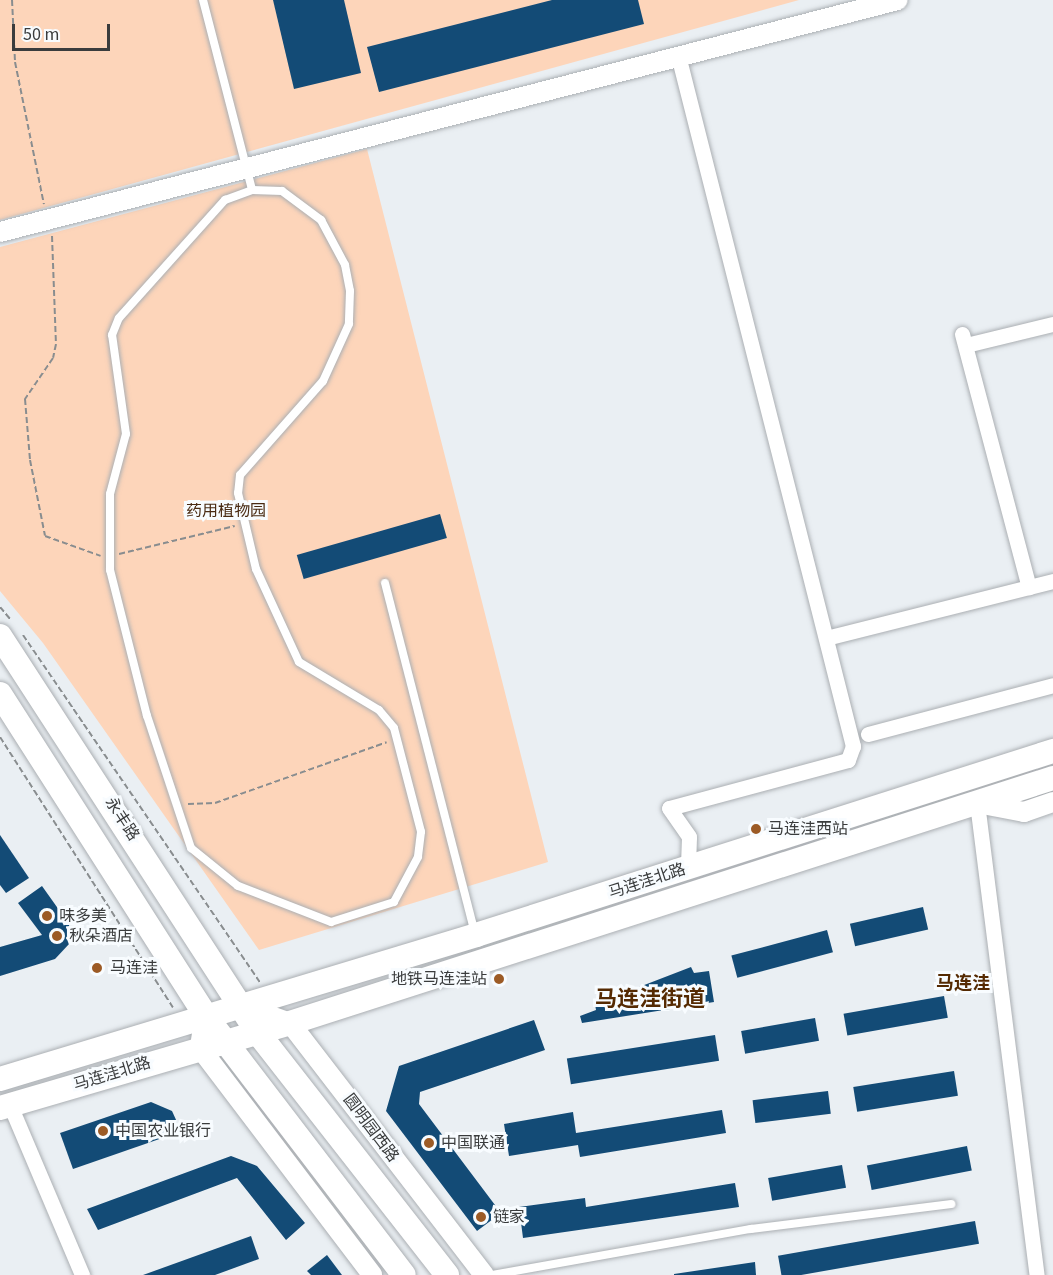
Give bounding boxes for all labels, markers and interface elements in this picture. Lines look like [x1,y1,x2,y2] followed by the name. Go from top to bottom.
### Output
[15,12,112,50] scale bar
[23,22,59,47] text: 50 m
[186,501,266,521] park label: 药用植物园
[101,794,143,844] street label: 永丰路
[768,819,848,839] place label: 马连洼西站
[749,822,763,836] marker: 马连洼西站
[606,860,688,902] street label: 马连洼北路
[59,906,107,926] place label: 味多美
[40,909,54,923] marker: 味多美
[69,926,133,946] place label: 秋朵酒店
[50,929,64,943] marker: 秋朵酒店
[110,958,158,978] place label: 马连洼
[88,959,106,977] marker: 马连洼
[391,969,487,989] place label: 地铁马连洼站
[492,972,506,986] marker: 地铁马连洼站
[936,973,990,995] district label: 马连洼
[595,987,705,1013] district label: 马连洼街道
[71,1053,153,1095] street label: 马连洼北路
[339,1090,403,1166] street label: 圆明园西路
[115,1121,211,1141] place label: 中国农业银行
[96,1124,110,1138] marker: 中国农业银行
[441,1133,505,1153] place label: 中国联通
[422,1136,436,1150] marker: 中国联通
[493,1207,525,1227] place label: 链家
[474,1210,488,1224] marker: 链家

